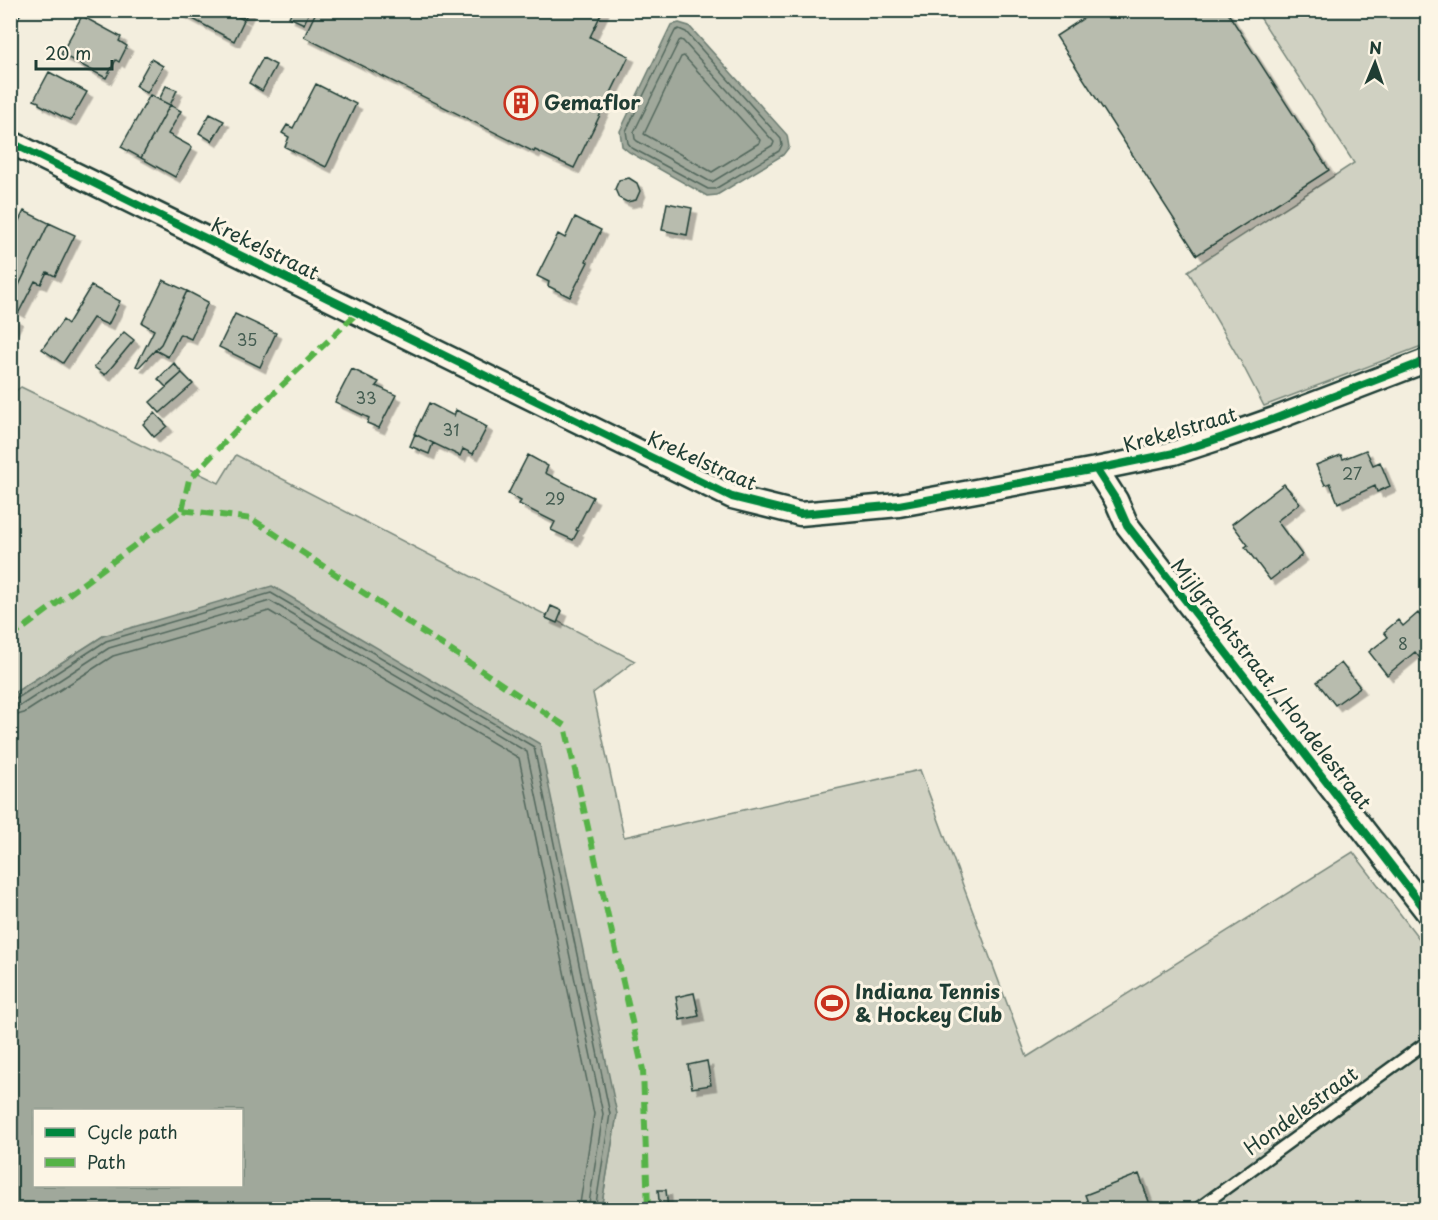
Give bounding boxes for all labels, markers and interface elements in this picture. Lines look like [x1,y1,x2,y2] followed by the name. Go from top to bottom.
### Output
[36,33,112,71] scale bar
[1345,33,1405,93] north arrow
[1369,35,1382,59] text: N
[45,39,91,66] text: 20 m
[503,85,539,121] building icon: Gemaflor
[544,87,641,117] place label: Gemaflor
[206,209,325,287] street label: Krekelstraat
[237,327,257,351] house number: 35
[355,385,377,409] house number: 33
[1119,399,1240,460] street label: Krekelstraat
[443,417,459,441] house number: 31
[643,423,762,498] street label: Krekelstraat
[1342,461,1362,485] house number: 27
[545,486,565,510] house number: 29
[1164,552,1379,815] street label: Mijlgrachtstraat / Hondelestraat
[1398,631,1408,655] house number: 8
[855,976,1002,1029] place label: Indiana Tennis & Hockey Club
[814,985,850,1021] sports icon: Indiana Tennis & Hockey Club
[1237,1059,1364,1162] street label: Hondelestraat
[33,1109,243,1187] legend
[87,1118,178,1145] text: Cycle path
[87,1148,126,1175] text: Path

